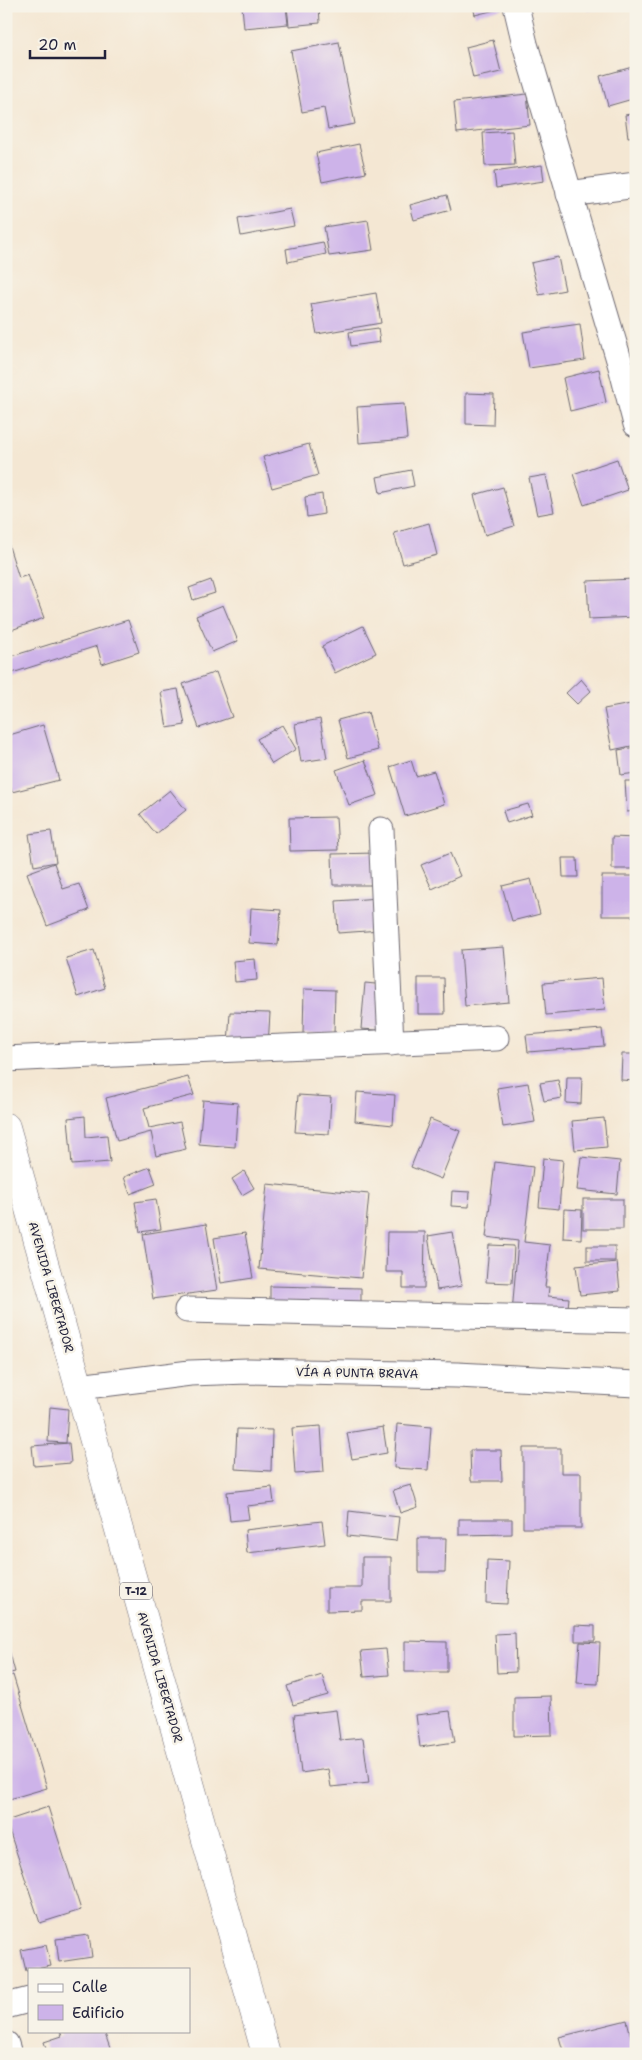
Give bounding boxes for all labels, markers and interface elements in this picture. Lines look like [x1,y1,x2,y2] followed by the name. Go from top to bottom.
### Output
[30,28,105,60] scale bar
[38,35,77,55] text: 20 m
[25,1220,77,1354] street label: AVENIDA LIBERTADOR
[296,1364,419,1382] street label: VÍA A PUNTA BRAVA
[120,1582,152,1600] road number: T-12
[134,1610,186,1744] street label: AVENIDA LIBERTADOR
[28,1968,190,2032] legend
[72,1977,108,1997] text: Calle
[72,2003,124,2023] text: Edificio

